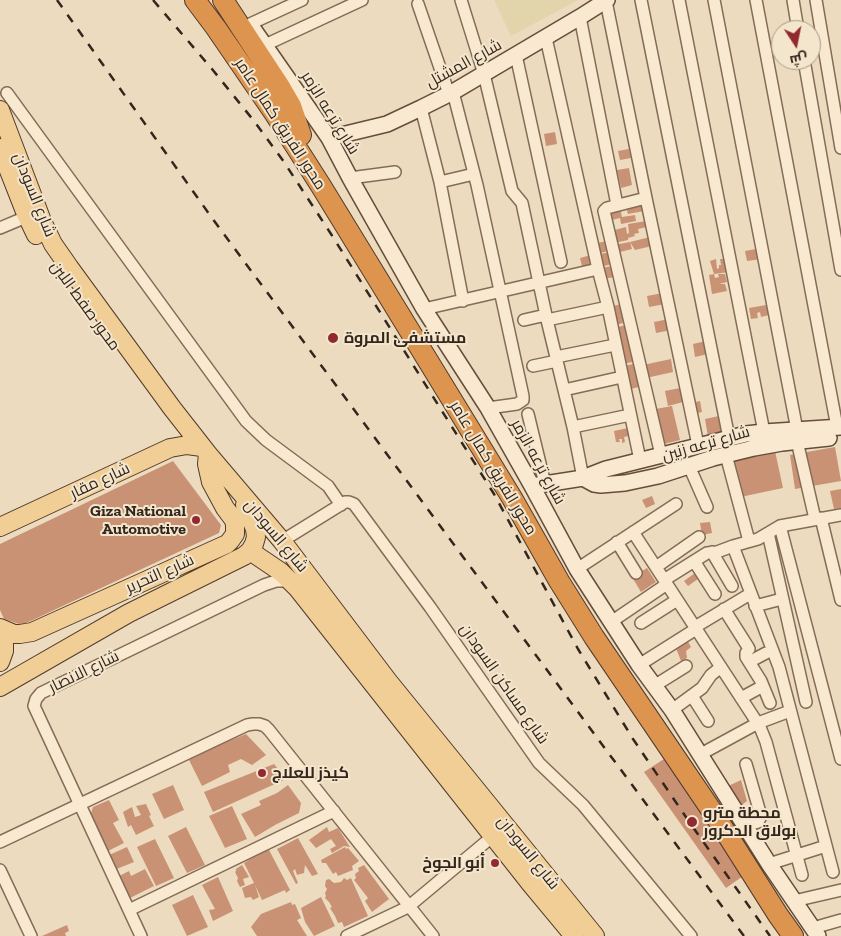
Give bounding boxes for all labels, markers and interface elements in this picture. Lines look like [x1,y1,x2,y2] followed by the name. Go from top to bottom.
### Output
[771,20,821,70] north arrow
[423,35,505,93] street label: شارع المشتل
[788,49,809,69] text: ش
[230,54,330,194] street label: محور الفريق كمال عامر
[297,68,363,158] street label: شارع ترعه الزمر
[8,150,60,240] street label: شارع السودان
[46,257,124,355] street label: محور صفط اللبن
[344,328,466,348] place label: مستشفى المروة
[326,331,340,345] marker: مستشفى المروة
[445,397,541,539] street label: محور الفريق كمال عامر
[507,416,569,508] street label: شارع ترعه الزمر
[660,422,752,466] street label: شارع ترعه زنين
[67,459,133,503] street label: شارع مقار
[240,496,312,576] street label: شارع السودان
[90,501,186,539] place label: Giza National Automotive
[190,514,202,526] marker: Giza National Automotive
[123,550,197,598] street label: شارع التحرير
[455,620,553,748] street label: شارع مساكن السودان
[46,647,122,697] street label: شارع الانصار
[272,763,349,783] place label: كيذز للعلاج
[256,767,268,779] marker: كيذز للعلاج
[703,803,796,841] place label: محطة مترو بولاق الدكرور
[493,812,563,894] street label: شارع السودان
[685,815,699,829] marker: محطة مترو بولاق الدكرور
[422,853,485,873] place label: أبو الجوخ
[489,857,501,869] marker: أبو الجوخ

